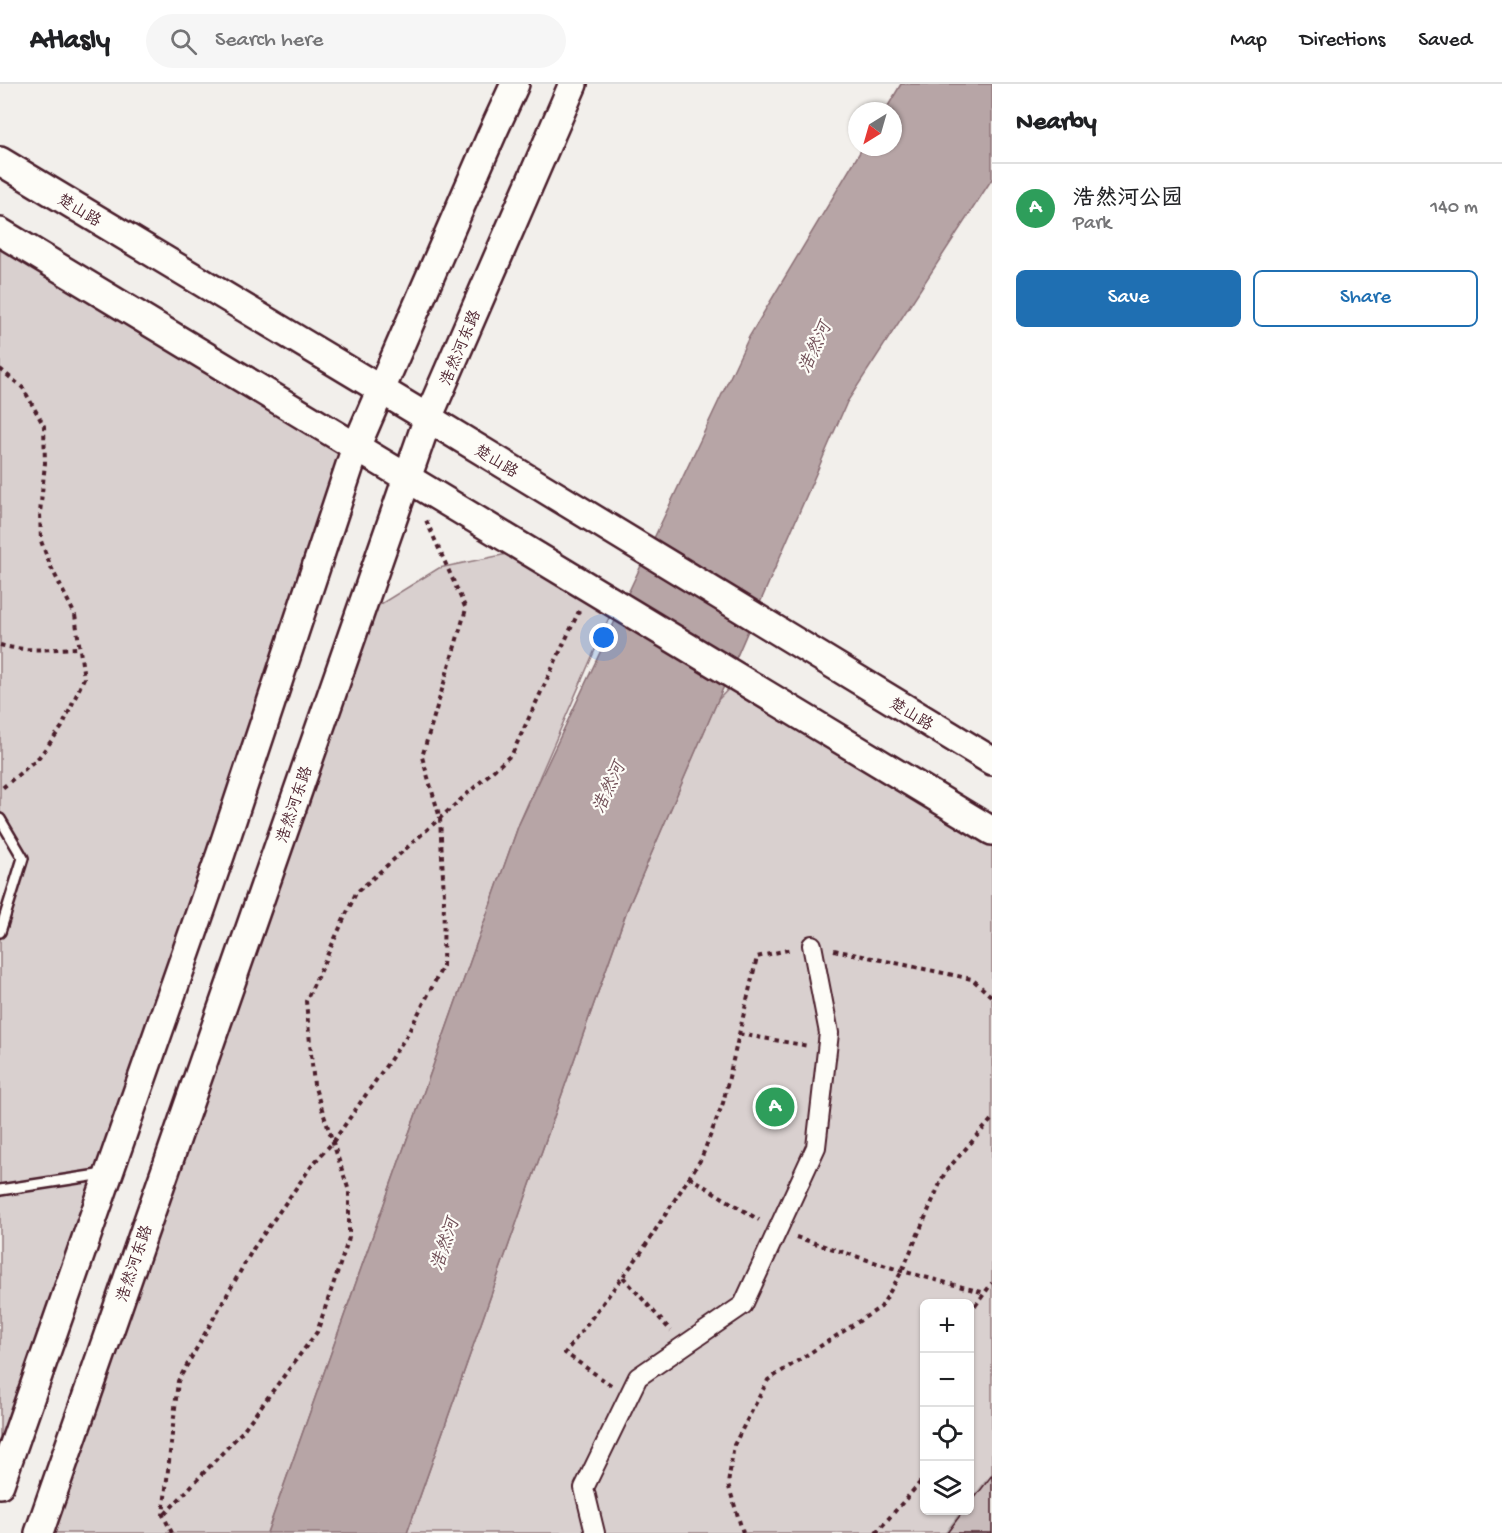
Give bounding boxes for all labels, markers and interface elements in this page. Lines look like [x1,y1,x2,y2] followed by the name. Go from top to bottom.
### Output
[146,14,566,68] search box
[30,25,110,58] text: Atlasly
[167,25,200,58] icon: search
[215,28,323,54] text: Search here
[1230,29,1267,54] text: Map
[1300,29,1385,54] text: Directions
[1418,29,1472,54] text: Saved
[848,102,902,156] north arrow
[1016,108,1097,139] text: Nearby
[1073,187,1183,213] text: 浩然河公园
[53,190,105,233] street label: 楚山路
[1030,197,1041,220] text: A
[1430,197,1478,220] text: 140 m
[1073,213,1111,236] text: Park
[1016,270,1241,327] button: Save
[1253,270,1478,327] button: Share
[436,307,487,389] street label: 浩然河东路
[794,316,838,377] water label: 浩然河
[470,441,522,484] street label: 楚山路
[589,623,618,652] your location
[885,694,937,737] street label: 楚山路
[588,756,632,817] water label: 浩然河
[272,764,318,846] street label: 浩然河东路
[756,1084,794,1130] pin: A
[427,1213,466,1274] water label: 浩然河
[112,1223,158,1305] street label: 浩然河东路
[920,1299,974,1515] map controls
[920,1299,974,1353] button: +
[920,1353,974,1407] button: −
[920,1407,974,1461] button: locate
[920,1461,974,1515] button: layers

